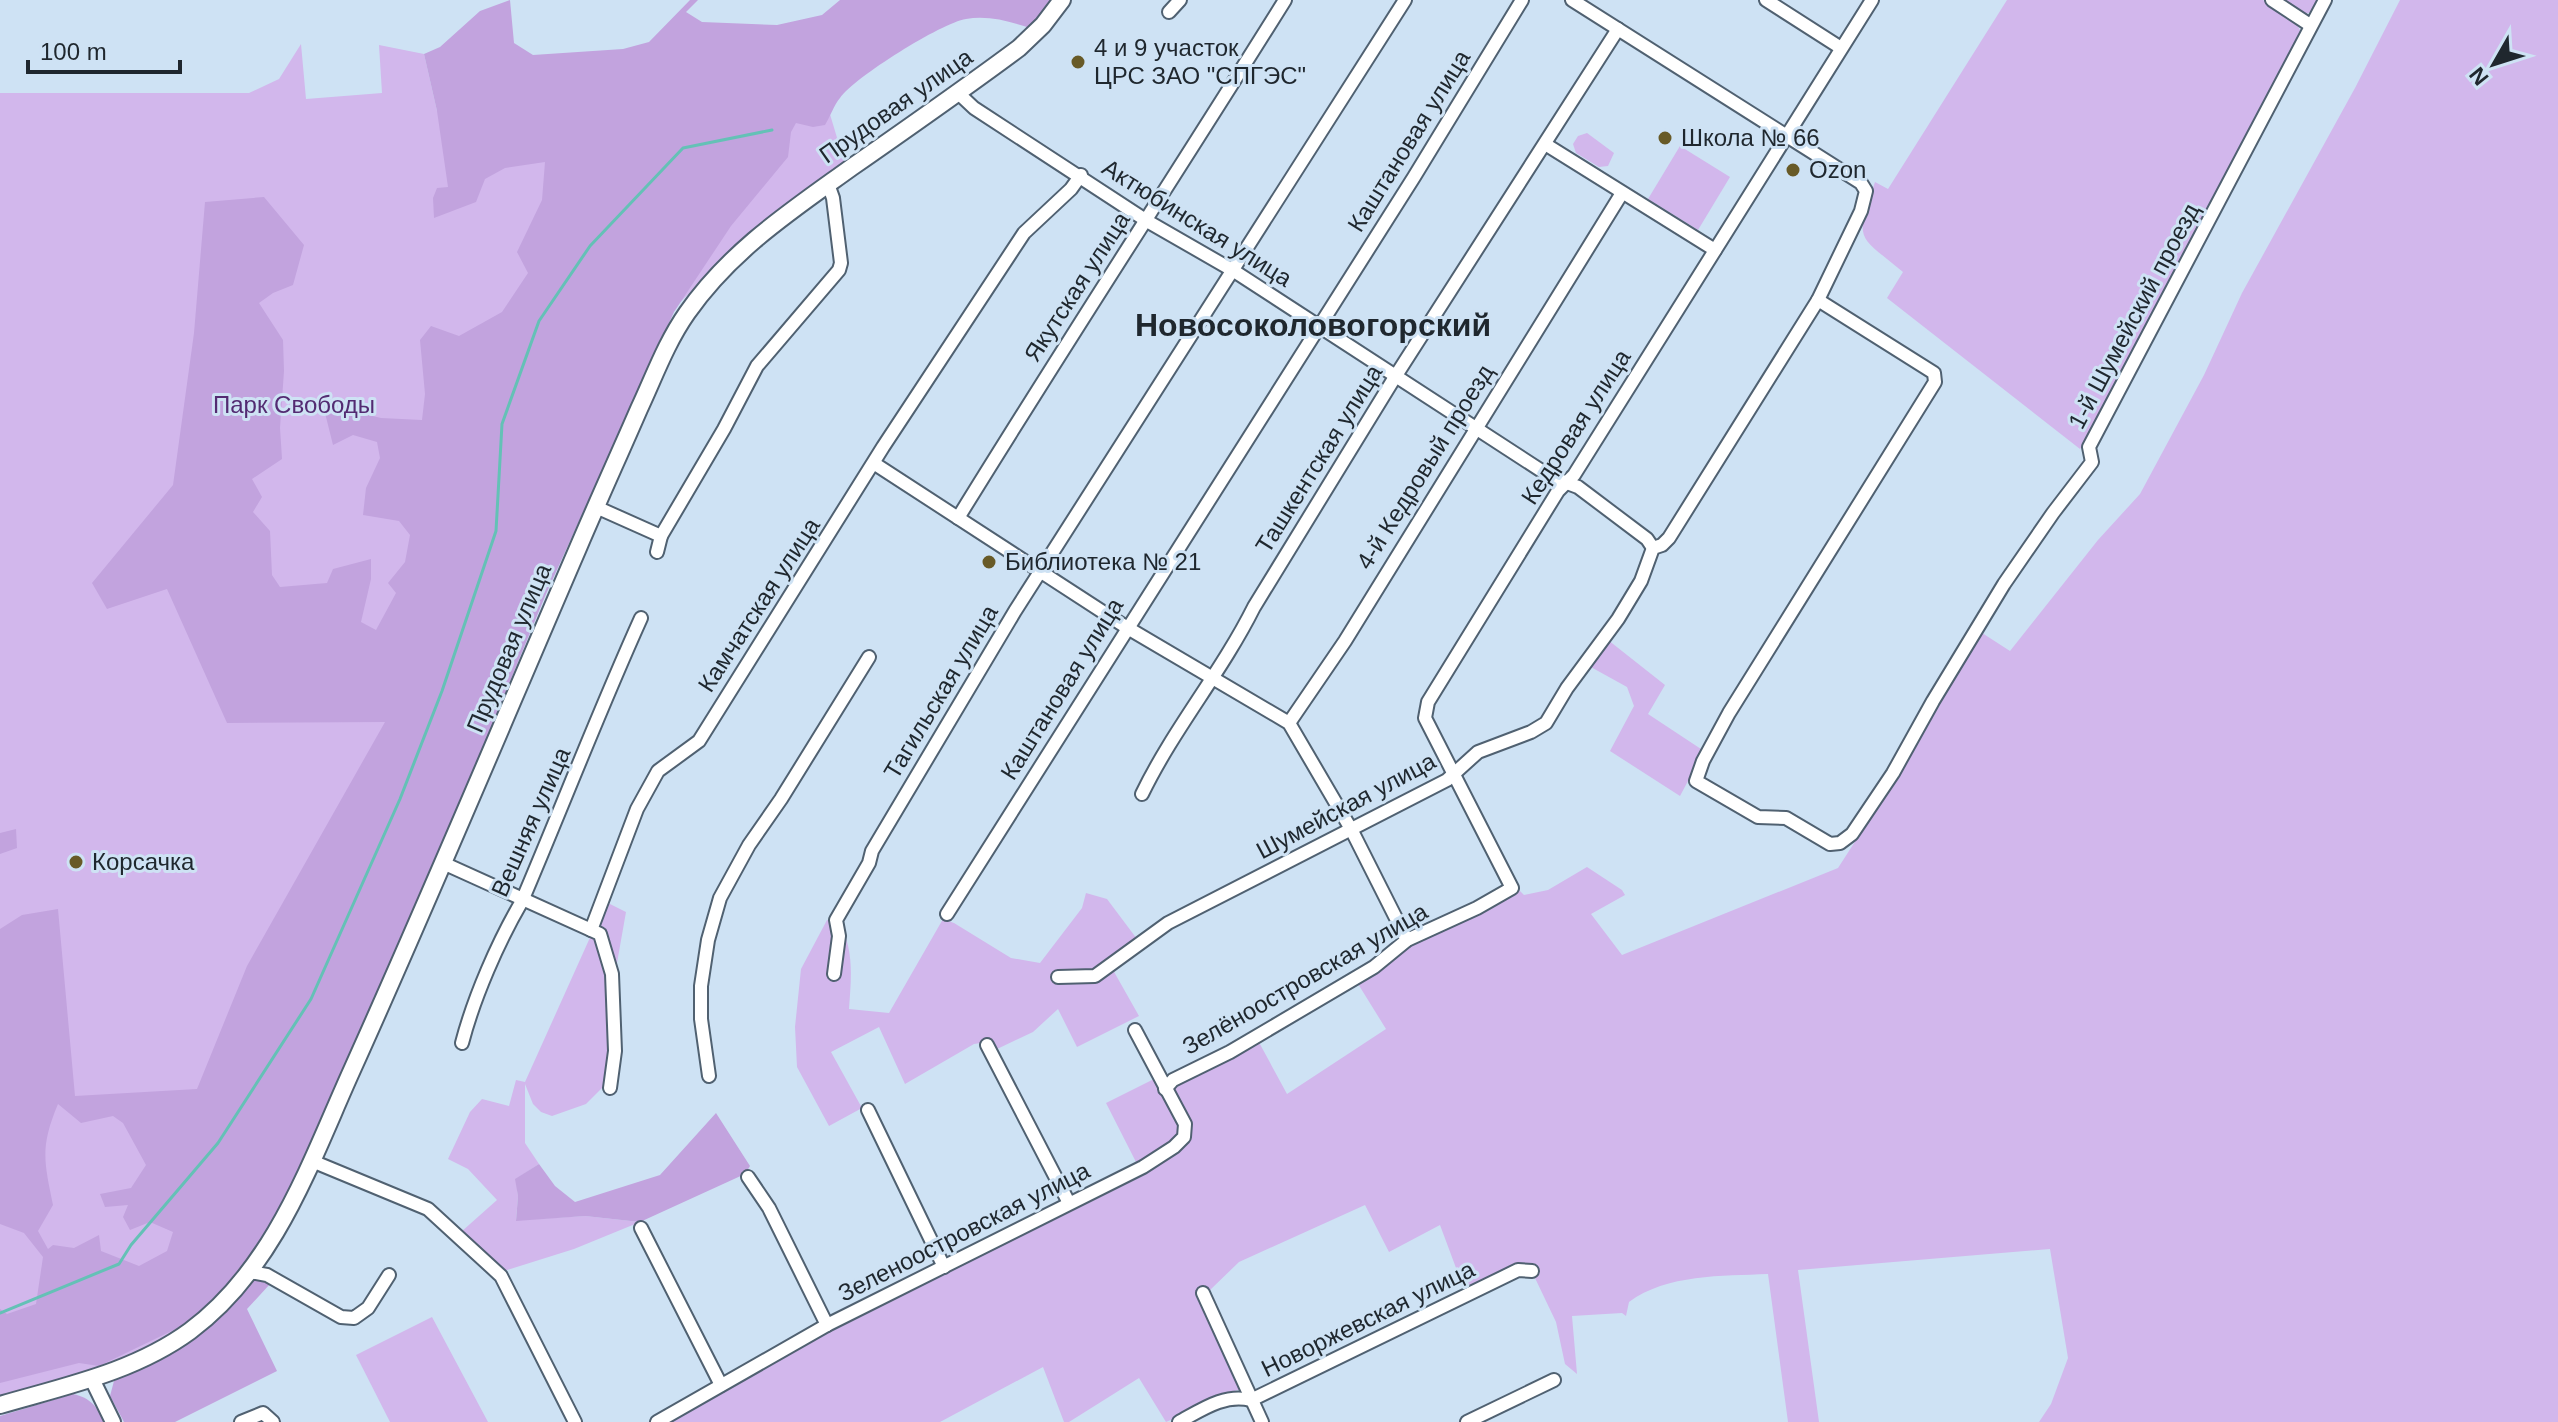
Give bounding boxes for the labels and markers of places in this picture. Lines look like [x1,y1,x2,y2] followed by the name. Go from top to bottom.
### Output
[1094,34,1306,89] place label: 4 и 9 участок ЦРС ЗАО "СПГЭС"
[1069,53,1087,71] marker: 4 и 9 участок ЦРС ЗАО "СПГЭС"
[1681,124,1820,151] place label: Школа № 66
[1656,129,1674,147] marker: Школа № 66
[1809,156,1866,183] place label: Ozon
[1784,161,1802,179] marker: Ozon
[1005,548,1201,575] place label: Библиотека № 21
[980,553,998,571] marker: Библиотека № 21
[92,848,195,875] place label: Корсачка
[67,853,85,871] marker: Корсачка

